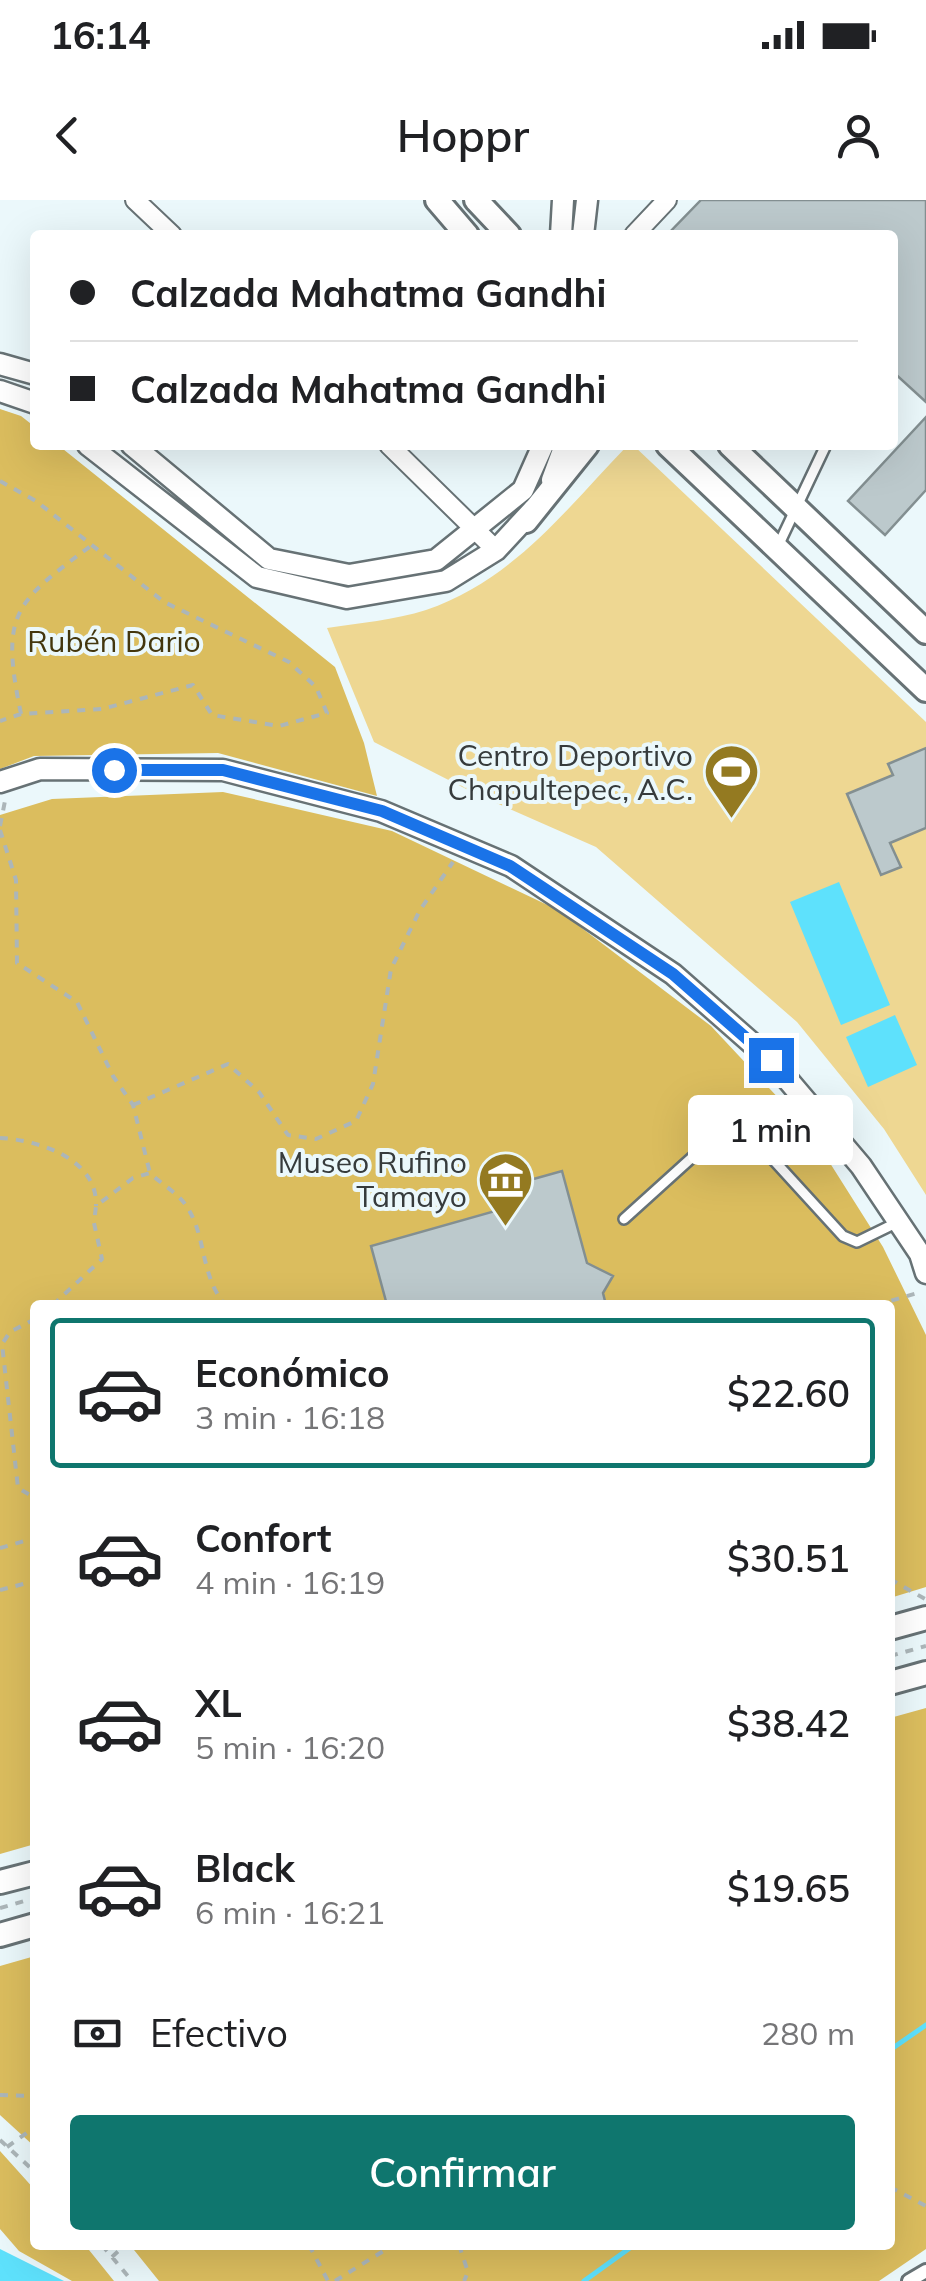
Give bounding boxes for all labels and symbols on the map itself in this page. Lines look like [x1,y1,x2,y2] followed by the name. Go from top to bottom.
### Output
[27,622,201,660] park label: Rubén Dario
[448,736,693,808] place label: Centro Deportivo Chapultepec, A.C.
[702,742,762,821] sports icon: Centro Deportivo Chapultepec, A.C.
[92,748,137,793] route start
[749,1038,794,1083] route end
[688,1095,854,1165] callout: 1 min
[278,1143,467,1215] place label: Museo Rufino Tamayo
[476,1149,536,1228] museum icon: Museo Rufino Tamayo

